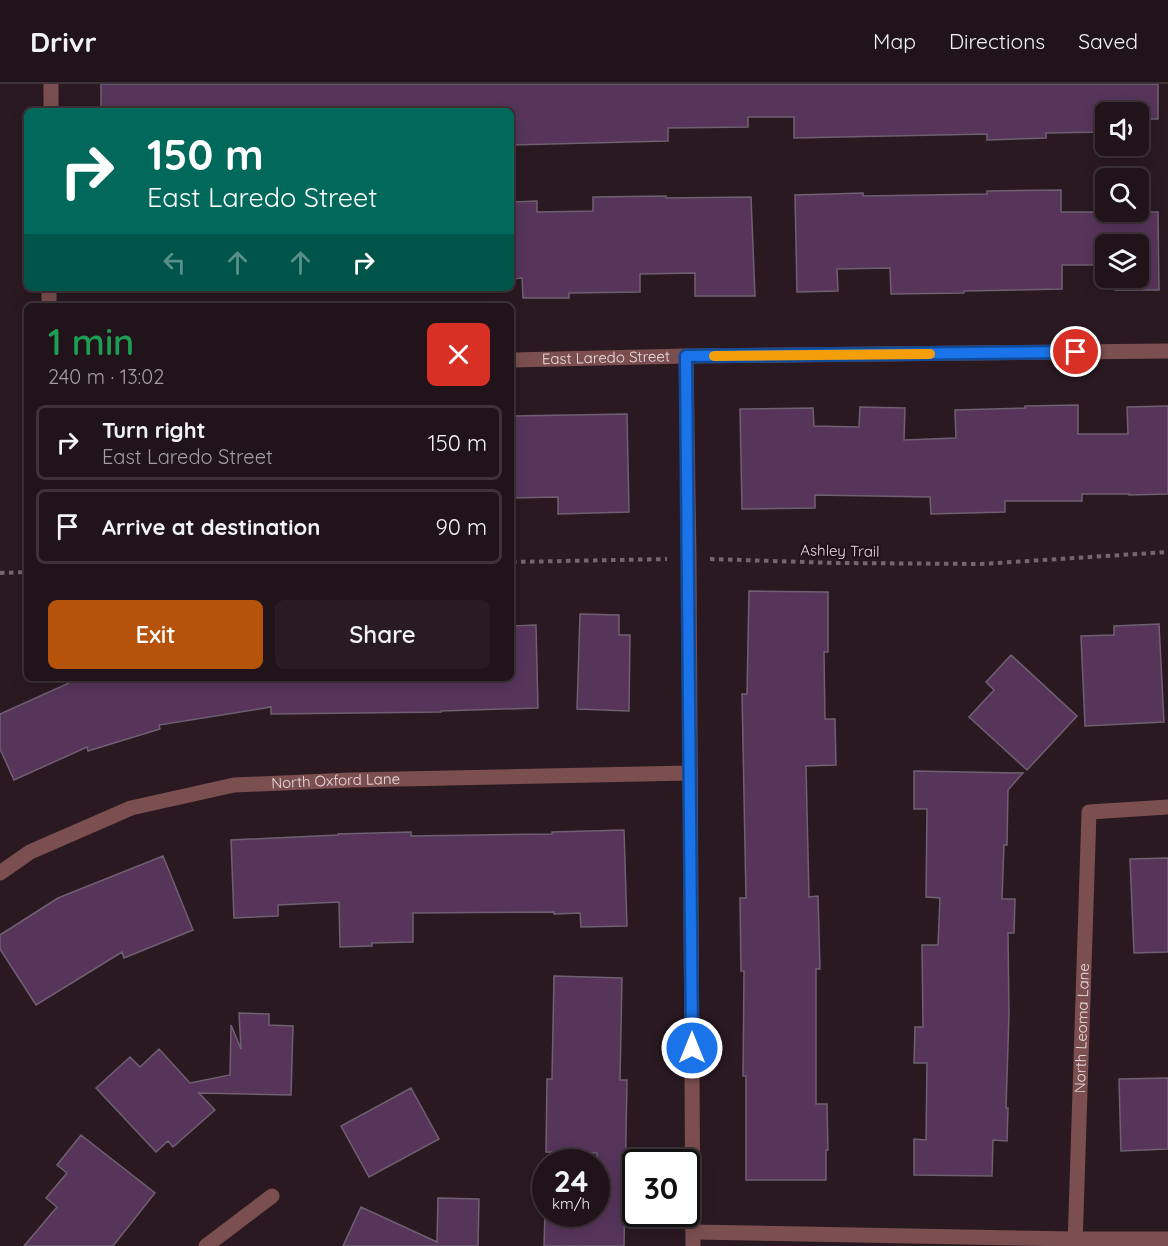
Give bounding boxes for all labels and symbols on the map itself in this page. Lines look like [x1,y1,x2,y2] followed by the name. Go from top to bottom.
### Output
[1050,326,1101,377] pin
[542,346,670,368] street label: East Laredo Street
[800,540,880,561] street label: Ashley Trail
[271,769,400,792] street label: North Oxford Lane
[1070,963,1093,1093] street label: North Leoma Lane
[660,1016,724,1080] position arrow
[622,1149,700,1227] speed limit sign: 30

